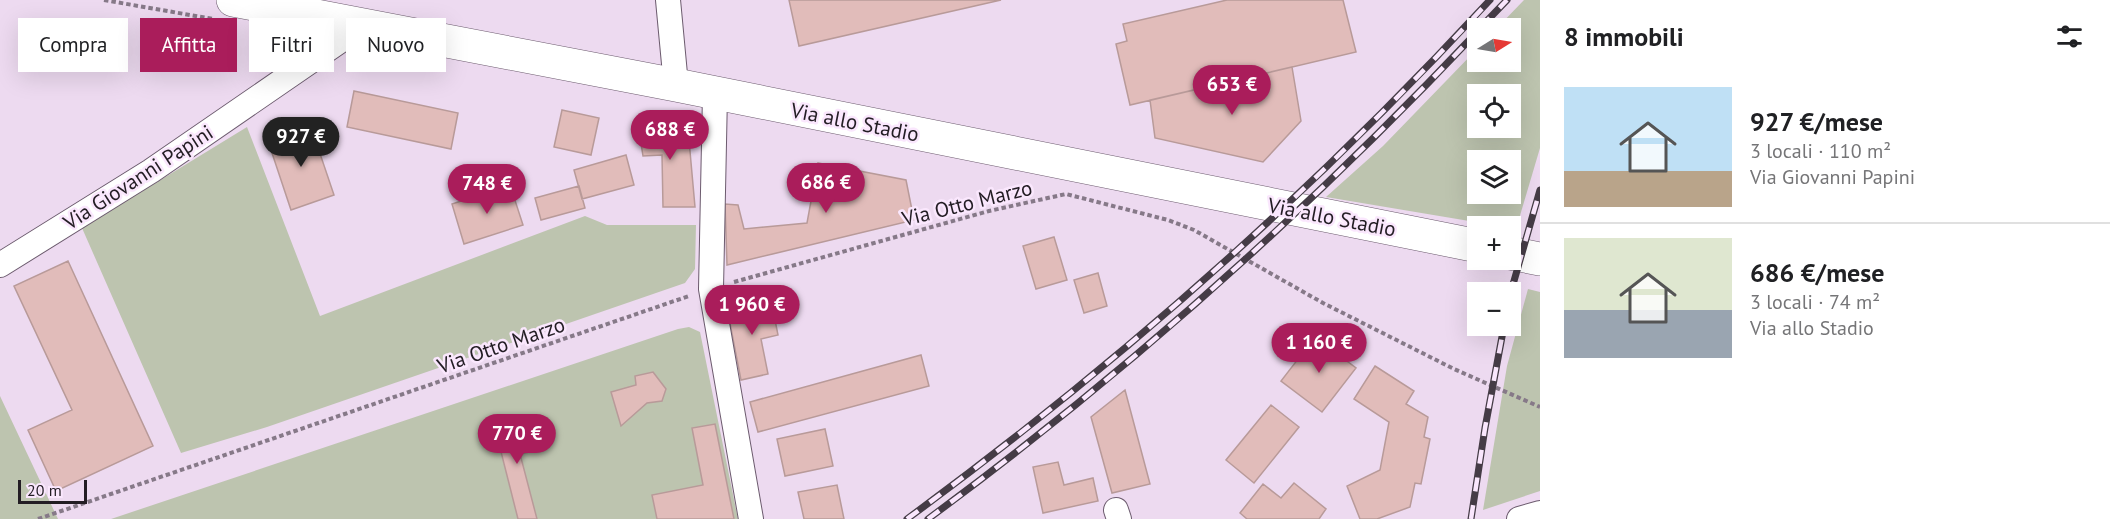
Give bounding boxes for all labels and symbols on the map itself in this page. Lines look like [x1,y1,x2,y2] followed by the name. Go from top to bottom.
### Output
[1467,18,1521,72] north arrow
[1190,65,1274,116] pin: 653 €
[788,96,921,148] street label: Via allo Stadio
[628,110,712,161] pin: 688 €
[259,117,343,168] pin: 927 €
[57,118,218,236] street label: Via Giovanni Papini
[784,163,868,214] pin: 686 €
[445,164,529,215] pin: 748 €
[898,174,1035,232] street label: Via Otto Marzo
[1265,191,1398,243] street label: Via allo Stadio
[697,285,807,336] pin: 1 960 €
[433,311,568,380] street label: Via Otto Marzo
[1264,323,1374,374] pin: 1 160 €
[475,414,559,465] pin: 770 €
[18,477,87,504] scale bar

